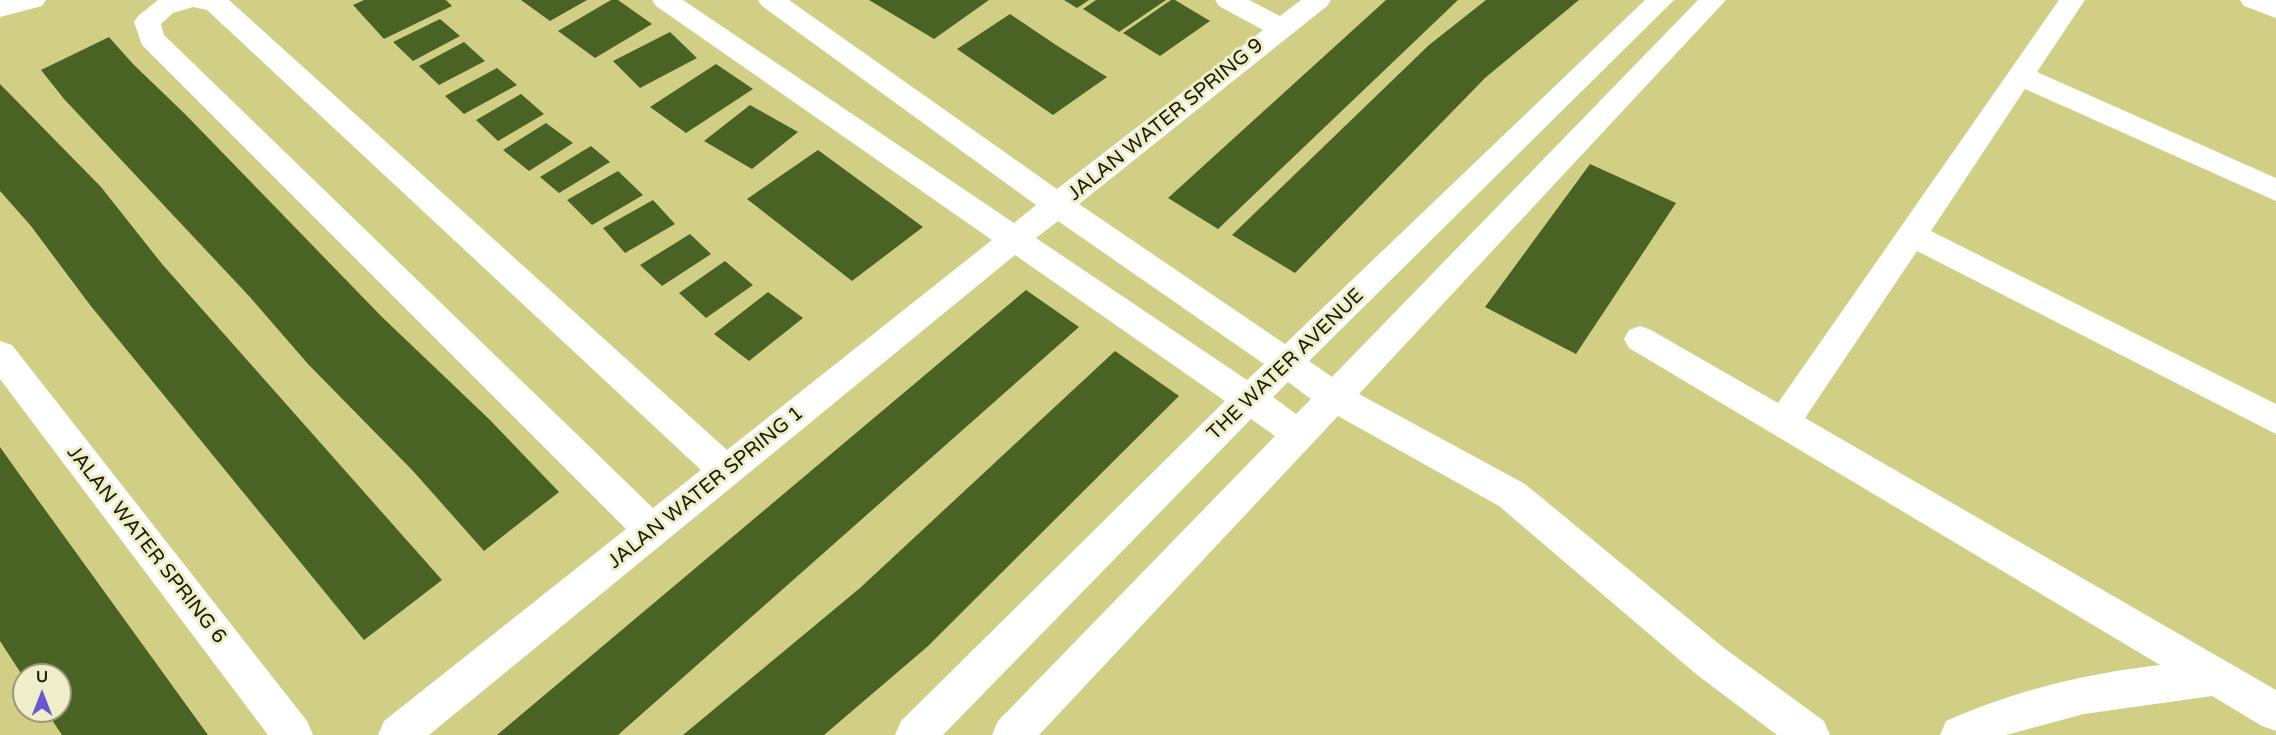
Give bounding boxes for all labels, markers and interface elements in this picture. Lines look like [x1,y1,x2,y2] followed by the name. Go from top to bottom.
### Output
[1063,34,1269,206] street label: JALAN WATER SPRING 9
[1203,284,1369,446] street label: THE WATER AVENUE
[603,402,809,574] street label: JALAN WATER SPRING 1
[61,441,231,649] street label: JALAN WATER SPRING 6
[12,663,72,723] north arrow
[36,667,48,687] text: U

